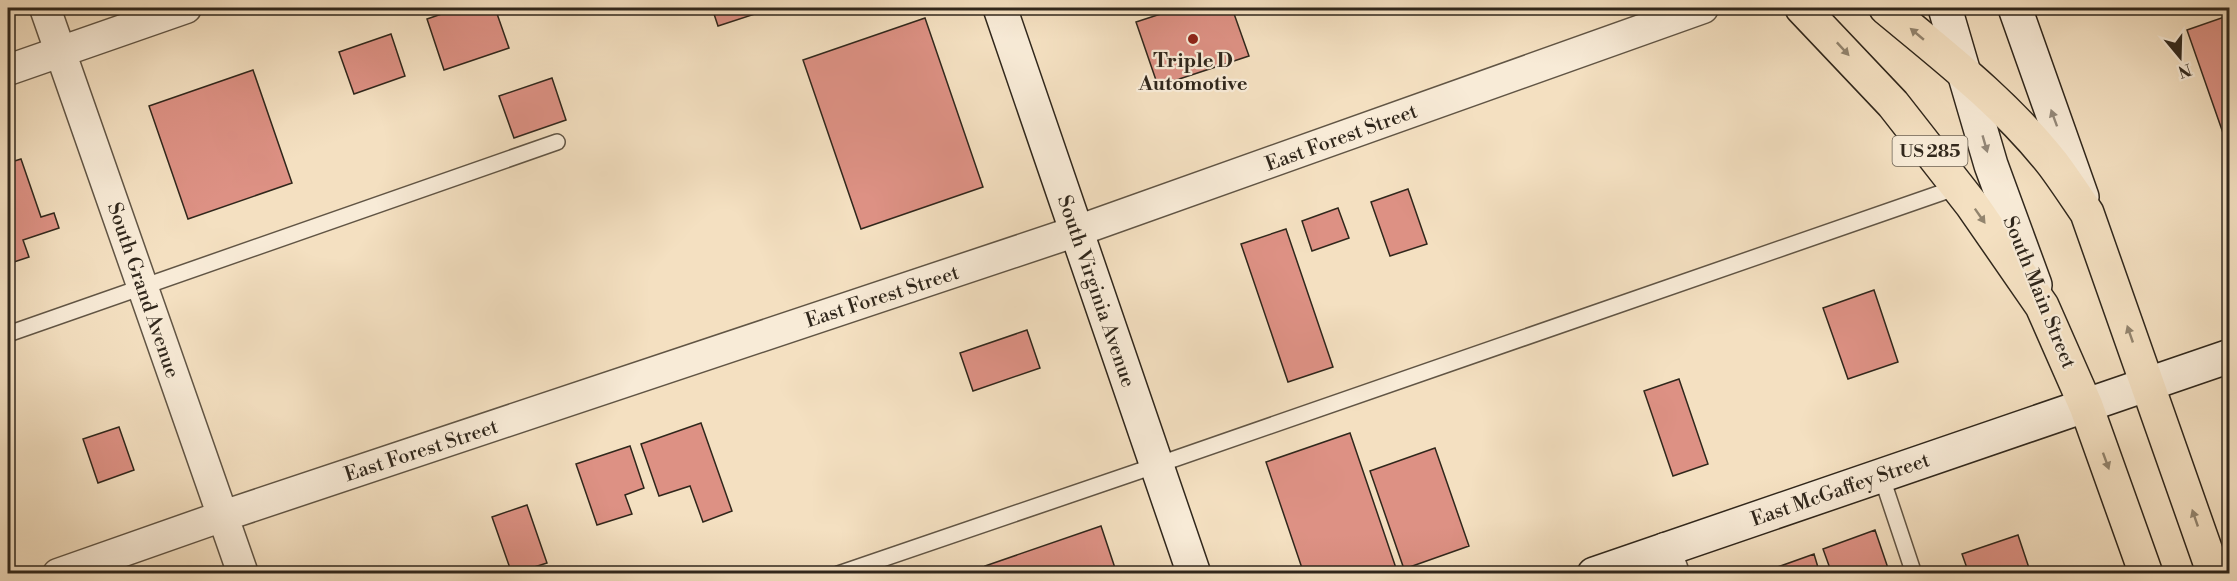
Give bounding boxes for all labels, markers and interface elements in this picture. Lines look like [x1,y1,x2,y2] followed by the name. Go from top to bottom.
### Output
[2150,27,2210,87] north arrow
[1910,28,1925,41] one-way arrow
[1186,32,1200,46] marker: Triple D Automotive
[1836,42,1850,57] one-way arrow
[1137,49,1248,97] place label: Triple D Automotive
[2175,59,2194,82] text: N
[1262,99,1421,178] street label: East Forest Street
[2048,109,2058,127] one-way arrow
[1981,135,1990,153] one-way arrow
[1892,136,1968,166] road number: US 285
[1051,192,1140,391] street label: South Virginia Avenue
[101,199,184,382] street label: South Grand Avenue
[1974,208,1985,224] one-way arrow
[1997,213,2081,372] street label: South Main Street
[802,261,962,334] street label: East Forest Street
[2125,325,2135,343] one-way arrow
[341,415,501,488] street label: East Forest Street
[1748,448,1933,533] street label: East McGaffey Street
[2101,452,2111,470] one-way arrow
[2189,509,2199,527] one-way arrow

